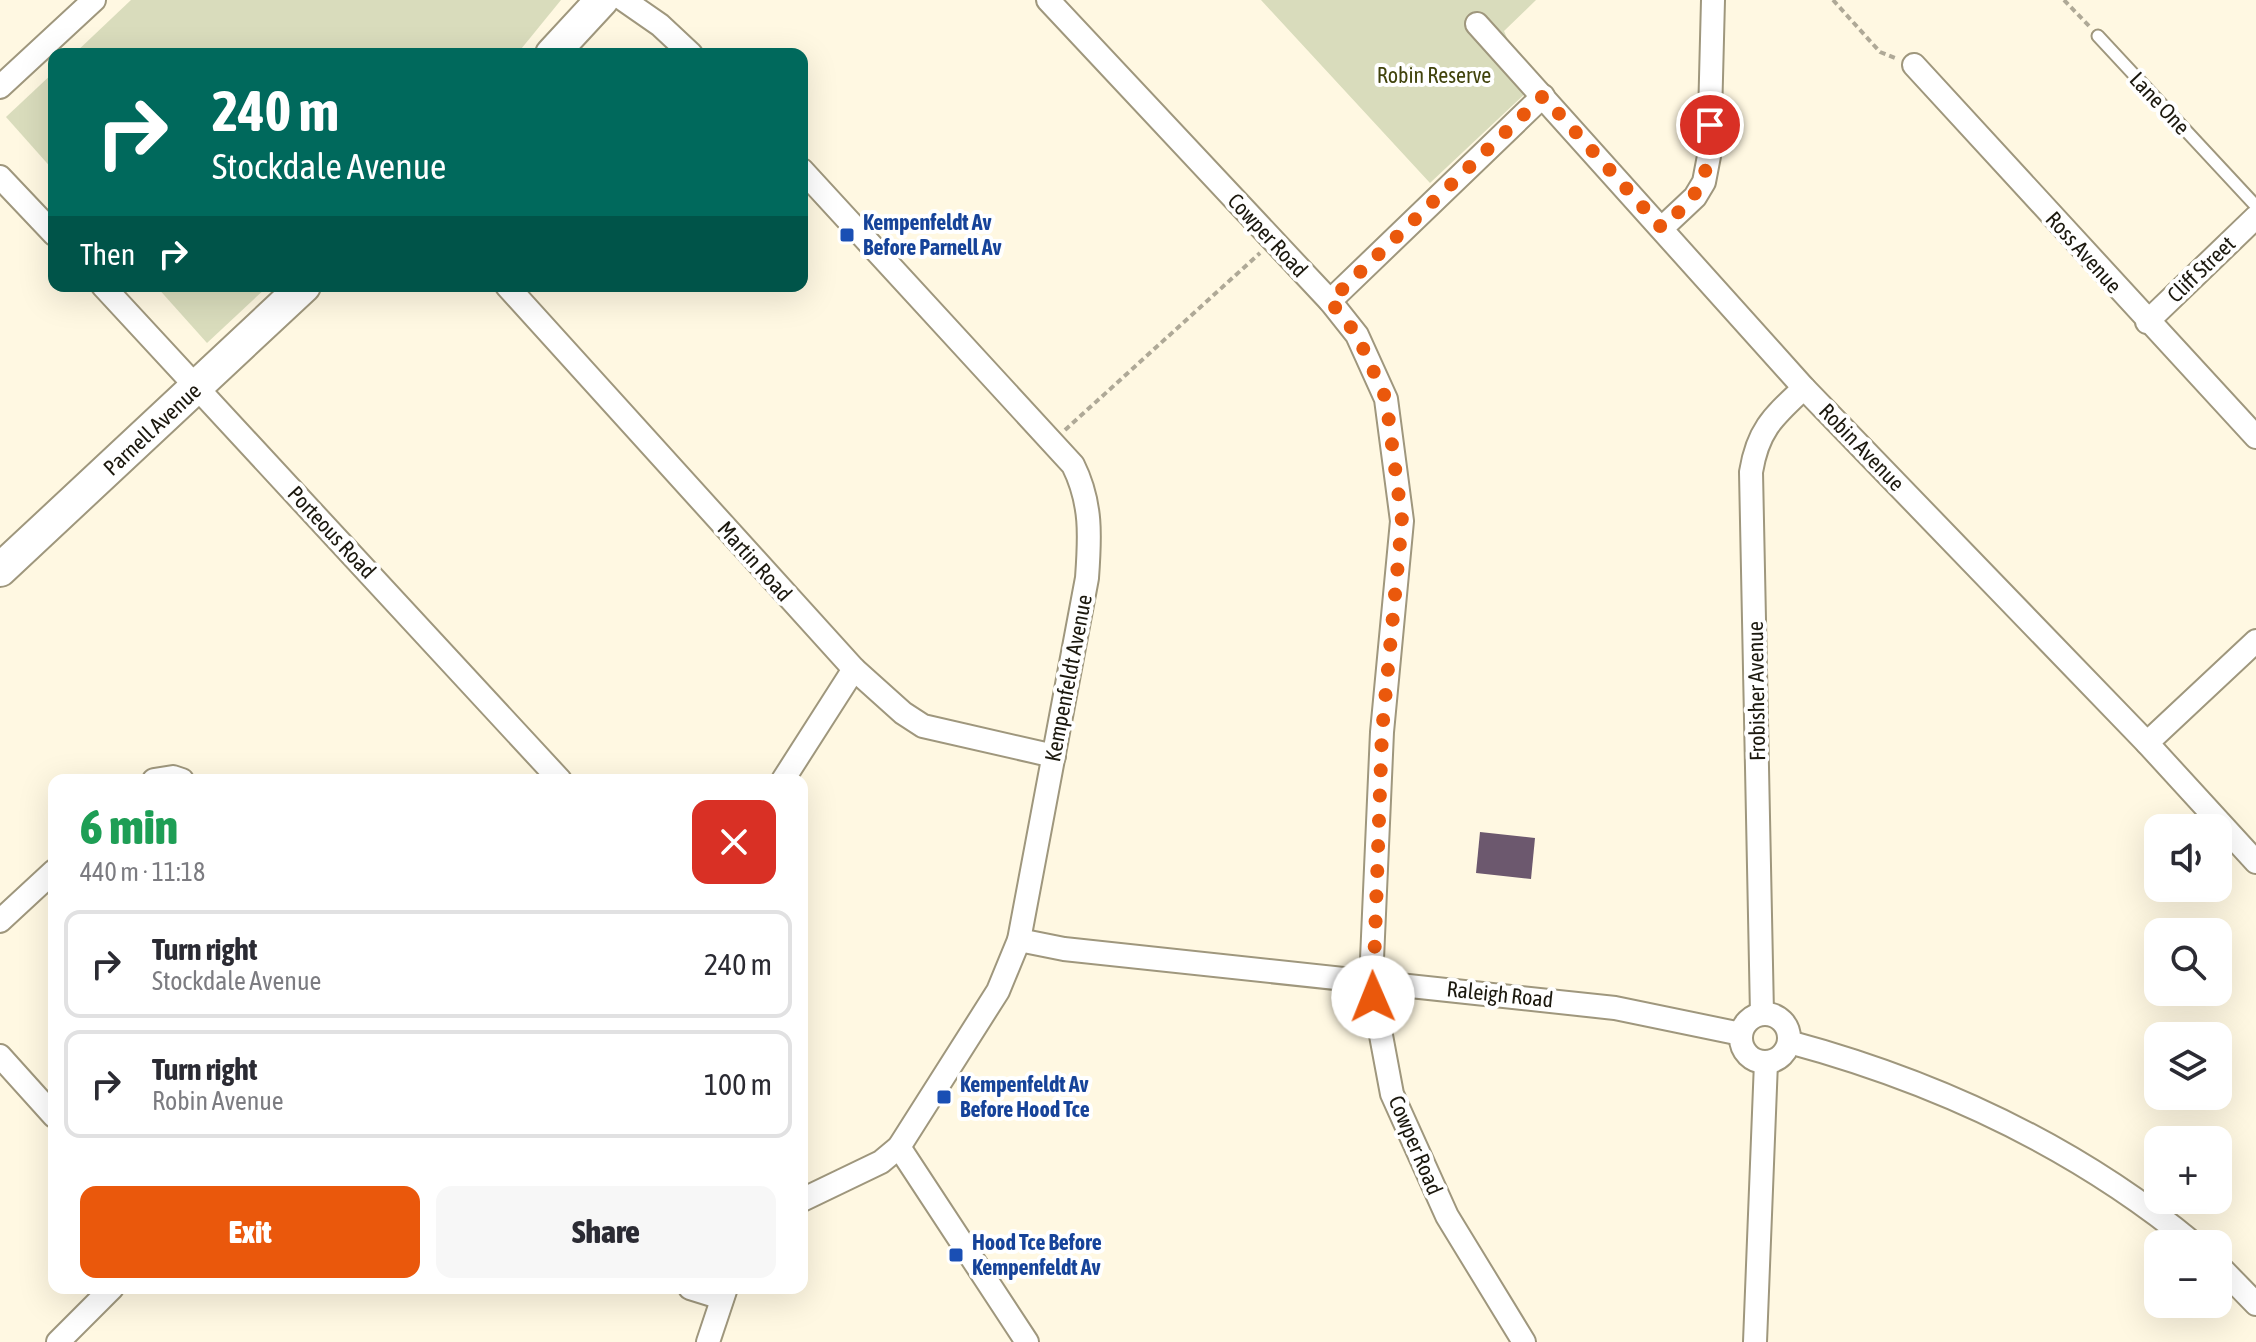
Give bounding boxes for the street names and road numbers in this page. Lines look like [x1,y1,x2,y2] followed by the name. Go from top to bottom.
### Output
[2125,66,2195,140] street label: Lane One
[1223,188,1313,282] street label: Cowper Road
[2041,206,2127,298] street label: Ross Avenue
[2162,230,2240,308] street label: Cliff Street
[98,377,206,481] street label: Parnell Avenue
[1814,398,1910,496] street label: Robin Avenue
[283,480,381,584] street label: Porteous Road
[712,516,798,606] street label: Martin Road
[1039,592,1097,764] street label: Kempenfeldt Avenue
[1742,621,1770,761] street label: Frobisher Avenue
[1445,975,1555,1013] street label: Raleigh Road
[1384,1092,1448,1198] street label: Cowper Road

